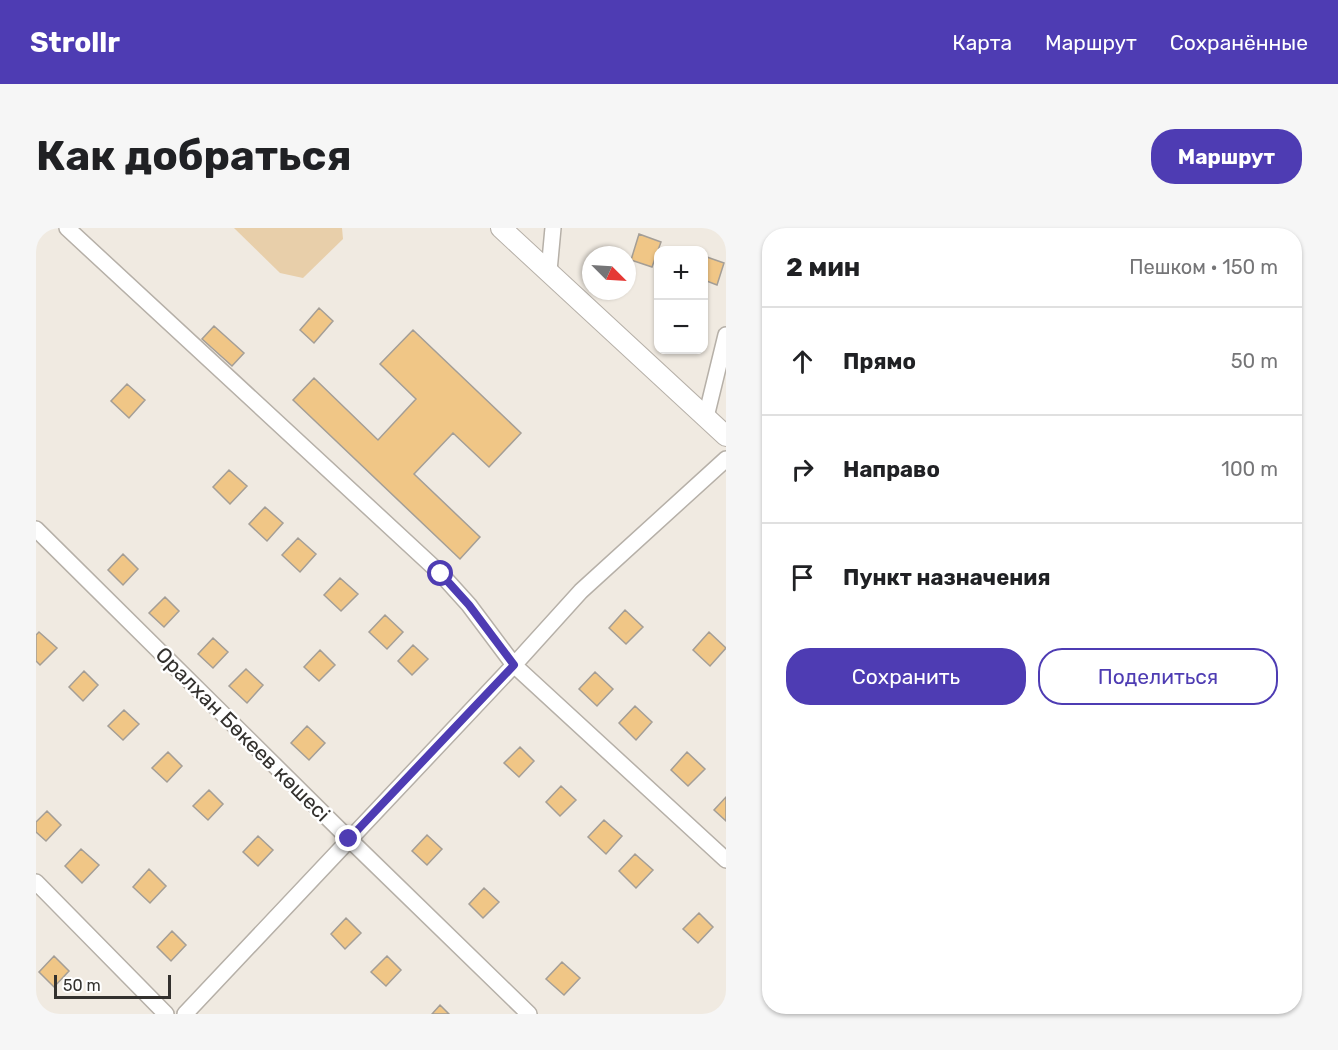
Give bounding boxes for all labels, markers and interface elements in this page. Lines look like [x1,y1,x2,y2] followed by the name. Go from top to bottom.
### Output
[30,26,120,59] text: Strollr
[952,30,1012,55] text: Карта
[1045,30,1137,55] text: Маршрут
[1170,30,1308,55] text: Сохранённые
[1151,129,1302,184] button: Маршрут
[36,131,352,181] text: Как добраться
[582,246,636,300] north arrow
[654,246,708,354] map controls
[654,246,708,300] button: +
[786,252,860,283] text: 2 мин
[1129,255,1278,279] text: Пешком · 150 m
[654,300,708,354] button: −
[786,345,819,378] icon: ahead
[843,348,916,375] text: Прямо
[1231,349,1278,373] text: 50 m
[786,453,819,486] icon: right
[843,456,940,483] text: Направо
[1221,457,1278,481] text: 100 m
[427,560,453,586] route start
[786,561,819,594] icon: arrive
[843,564,1051,591] text: Пункт назначения
[151,642,335,826] street label: Оралхан Бөкеев көшесі
[786,648,1026,705] button: Сохранить
[1038,648,1278,705] button: Поделиться
[335,825,361,851] route end
[54,972,171,1000] scale bar
[63,976,101,995] text: 50 m

